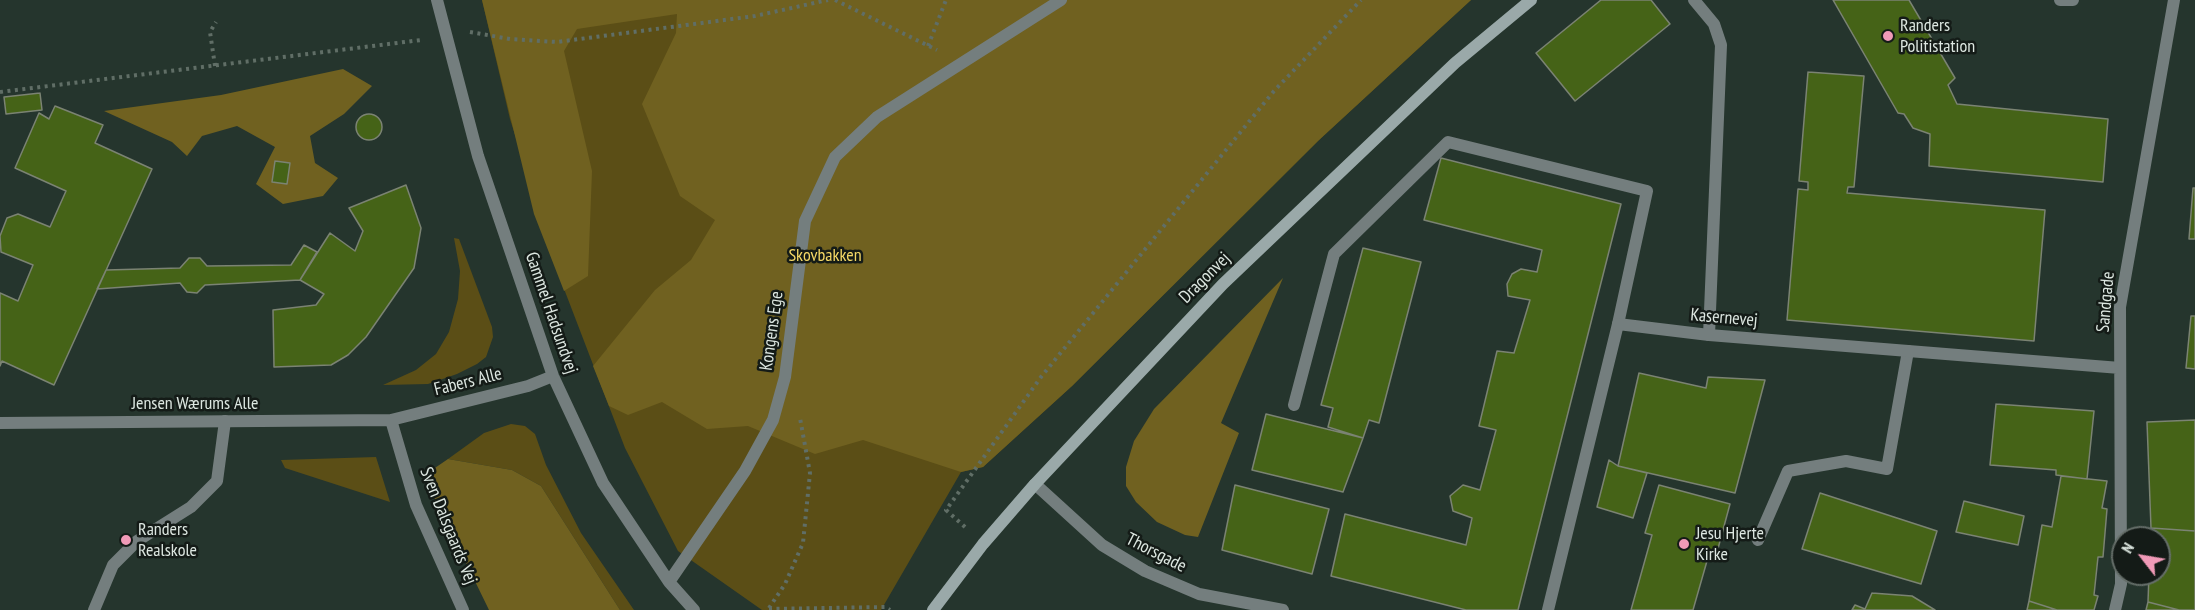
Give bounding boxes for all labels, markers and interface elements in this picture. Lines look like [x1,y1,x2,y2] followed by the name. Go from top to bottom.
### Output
[1900,15,1975,57] place label: Randers Politistation
[1881,29,1895,43] marker: Randers Politistation
[788,245,862,267] park label: Skovbakken
[1175,248,1235,308] street label: Dragonvej
[520,249,582,377] street label: Gammel Hadsundvej
[2093,271,2119,333] street label: Sandgade
[756,290,788,372] street label: Kongens Ege
[1689,304,1759,332] street label: Kasernevej
[432,363,504,401] street label: Fabers Alle
[132,393,258,415] street label: Jensen Wærums Alle
[415,464,481,588] street label: Sven Dalsgaards Vej
[138,519,197,562] place label: Randers Realskole
[1696,523,1764,566] place label: Jesu Hjerte Kirke
[2111,526,2171,586] north arrow
[1122,529,1190,577] street label: Thorsgade
[119,533,133,547] marker: Randers Realskole
[1677,537,1691,551] marker: Jesu Hjerte Kirke
[2116,539,2138,557] text: N

